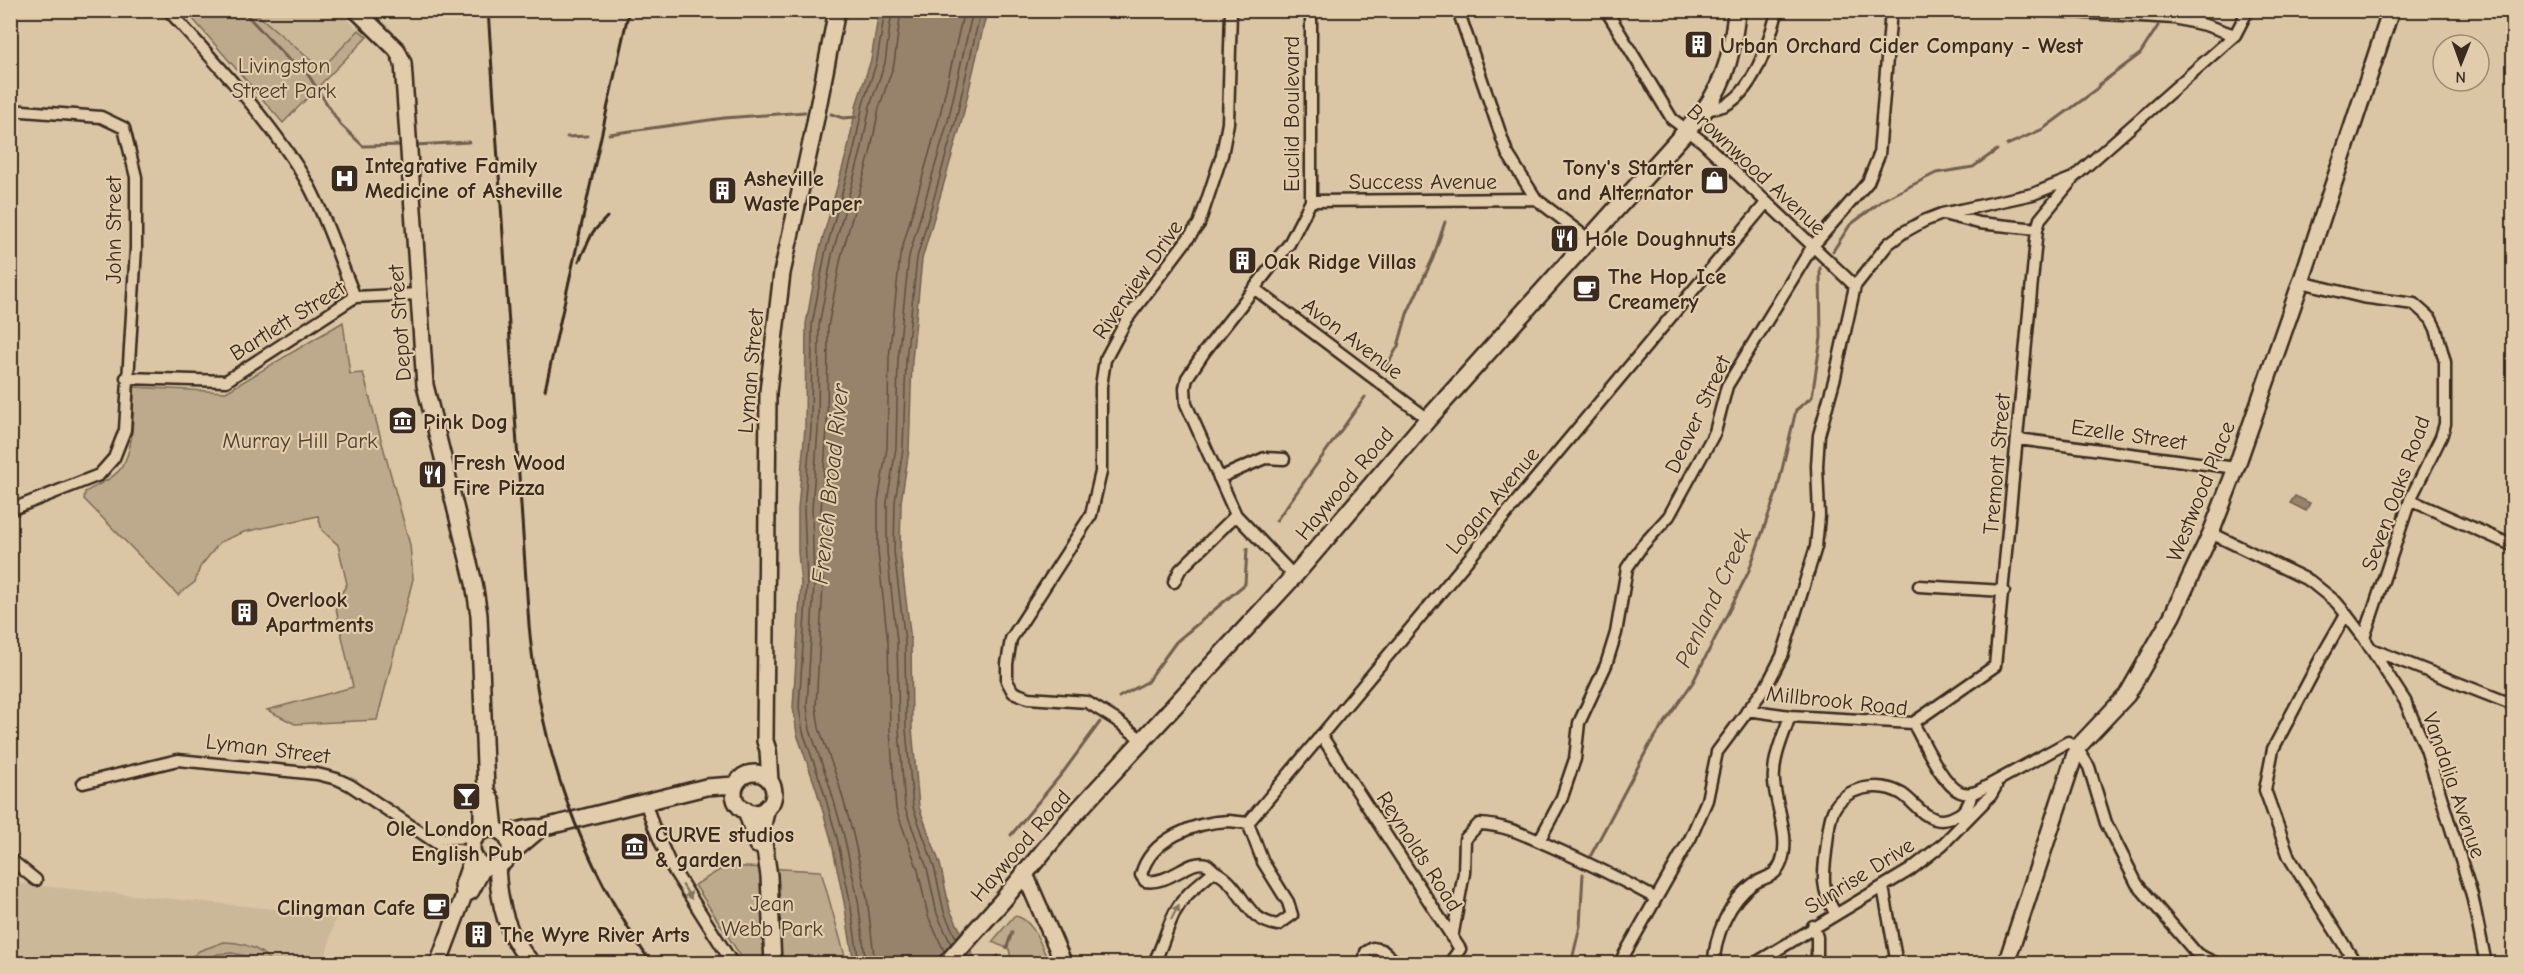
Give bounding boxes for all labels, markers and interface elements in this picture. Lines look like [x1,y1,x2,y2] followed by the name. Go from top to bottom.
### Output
[1683,29,1715,61] building icon: Urban Orchard Cider Company - West
[1720,33,2084,59] place label: Urban Orchard Cider Company - West
[2431,33,2491,93] north arrow
[1279,36,1305,192] street label: Euclid Boulevard
[232,53,337,104] park label: Livingston Street Park
[2455,68,2466,86] text: N
[1681,99,1831,241] street label: Brownwood Avenue
[365,153,563,204] place label: Integrative Family Medicine of Asheville
[1557,155,1693,206] place label: Tony's Starter and Alternator
[328,162,360,194] hospital icon: Integrative Family Medicine of Asheville
[1698,164,1730,196] shop icon: Tony's Starter and Alternator
[744,166,862,217] place label: Asheville Waste Paper
[1349,169,1497,195] street label: Success Avenue
[101,175,127,284] street label: John Street
[707,175,739,207] building icon: Asheville Waste Paper
[1087,215,1189,344] street label: Riverview Drive
[1548,222,1580,254] restaurant icon: Hole Doughnuts
[1585,226,1736,252] place label: Hole Doughnuts
[1227,245,1259,277] building icon: Oak Ridge Villas
[1264,249,1416,275] place label: Oak Ridge Villas
[383,263,417,382] street label: Depot Street
[1608,264,1726,315] place label: The Hop Ice Creamery
[1571,273,1603,305] cafe icon: The Hop Ice Creamery
[225,275,351,367] street label: Bartlett Street
[1297,292,1408,385] street label: Avon Avenue
[733,307,769,434] street label: Lyman Street
[1659,351,1737,478] street label: Deaver Street
[806,381,855,586] water label: French Broad River
[1978,392,2016,536] street label: Tremont Street
[386,405,418,437] museum icon: Pink Dog
[423,409,508,435] place label: Pink Dog
[2356,412,2436,574] street label: Seven Oaks Road
[2069,414,2189,456] street label: Ezelle Street
[2161,417,2241,565] street label: Westwood Place
[1290,422,1400,545] street label: Haywood Road
[222,428,378,454] park label: Murray Hill Park
[1440,442,1545,559] street label: Logan Avenue
[453,450,566,501] place label: Fresh Wood Fire Pizza
[416,459,448,491] restaurant icon: Fresh Wood Fire Pizza
[1669,524,1757,672] water label: Penland Creek
[266,587,374,638] place label: Overlook Apartments
[229,596,261,628] building icon: Overlook Apartments
[1765,681,1909,721] street label: Millbrook Road
[2417,709,2491,862] street label: Vandalia Avenue
[204,728,332,770] street label: Lyman Street
[451,780,483,812] bar icon: Ole London Road English Pub
[965,784,1076,907] street label: Haywood Road
[1371,787,1468,916] street label: Reynolds Road
[386,816,548,867] place label: Ole London Road English Pub
[655,822,794,873] place label: CURVE studios & garden
[618,831,650,863] museum icon: CURVE studios & garden
[1800,832,1919,920] street label: Sunrise Drive
[682,884,693,900] one-way arrow
[420,891,452,923] cafe icon: Clingman Cafe
[721,891,823,942] park label: Jean Webb Park
[277,895,415,921] place label: Clingman Cafe
[1170,903,1180,920] one-way arrow
[463,918,495,950] building icon: The Wyre River Arts
[500,922,690,948] place label: The Wyre River Arts

